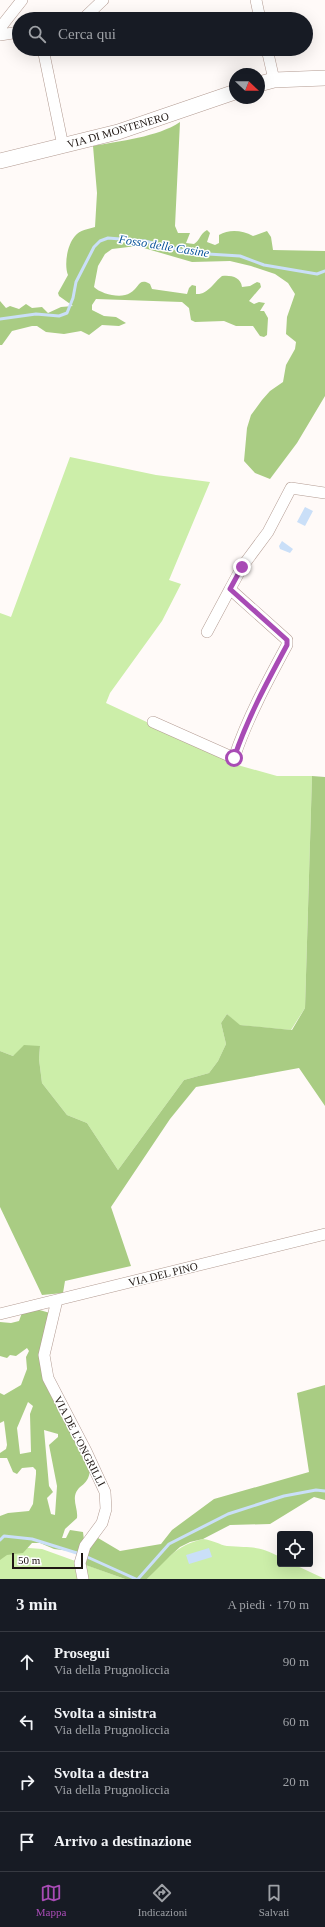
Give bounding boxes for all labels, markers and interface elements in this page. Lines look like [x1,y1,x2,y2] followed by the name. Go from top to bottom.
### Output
[12,12,313,56] search box
[26,23,48,45] icon: search
[58,26,116,42] text: Cerca qui
[229,68,265,104] north arrow
[66,110,170,150] street label: VIA DI MONTENERO
[117,232,211,260] water label: Fosso delle Casine
[233,558,251,576] route end
[225,749,243,767] route start
[127,1260,199,1288] street label: VIA DEL PINO
[52,1394,108,1488] street label: VIA DE L'ONGRILLI
[277,1531,313,1567] map controls
[277,1531,313,1567] button: locate
[12,1551,83,1570] scale bar
[18,1554,40,1566] text: 50 m
[16,1595,57,1614] text: 3 min
[227,1597,309,1612] text: A piedi · 170 m
[54,1645,110,1661] text: Prosegui
[16,1651,38,1673] icon: ahead
[283,1654,309,1669] text: 90 m
[54,1662,169,1677] text: Via della Prugnoliccia
[54,1705,157,1721] text: Svolta a sinistra
[16,1711,38,1733] icon: left
[283,1714,309,1729] text: 60 m
[54,1722,169,1737] text: Via della Prugnoliccia
[54,1765,149,1781] text: Svolta a destra
[16,1771,38,1793] icon: right
[283,1774,309,1789] text: 20 m
[54,1782,169,1797] text: Via della Prugnoliccia
[16,1831,38,1853] icon: arrive
[54,1833,191,1849] text: Arrivo a destinazione
[36,1882,66,1918] tab: Mappa
[138,1882,187,1918] tab: Indicazioni
[259,1882,289,1918] tab: Salvati

